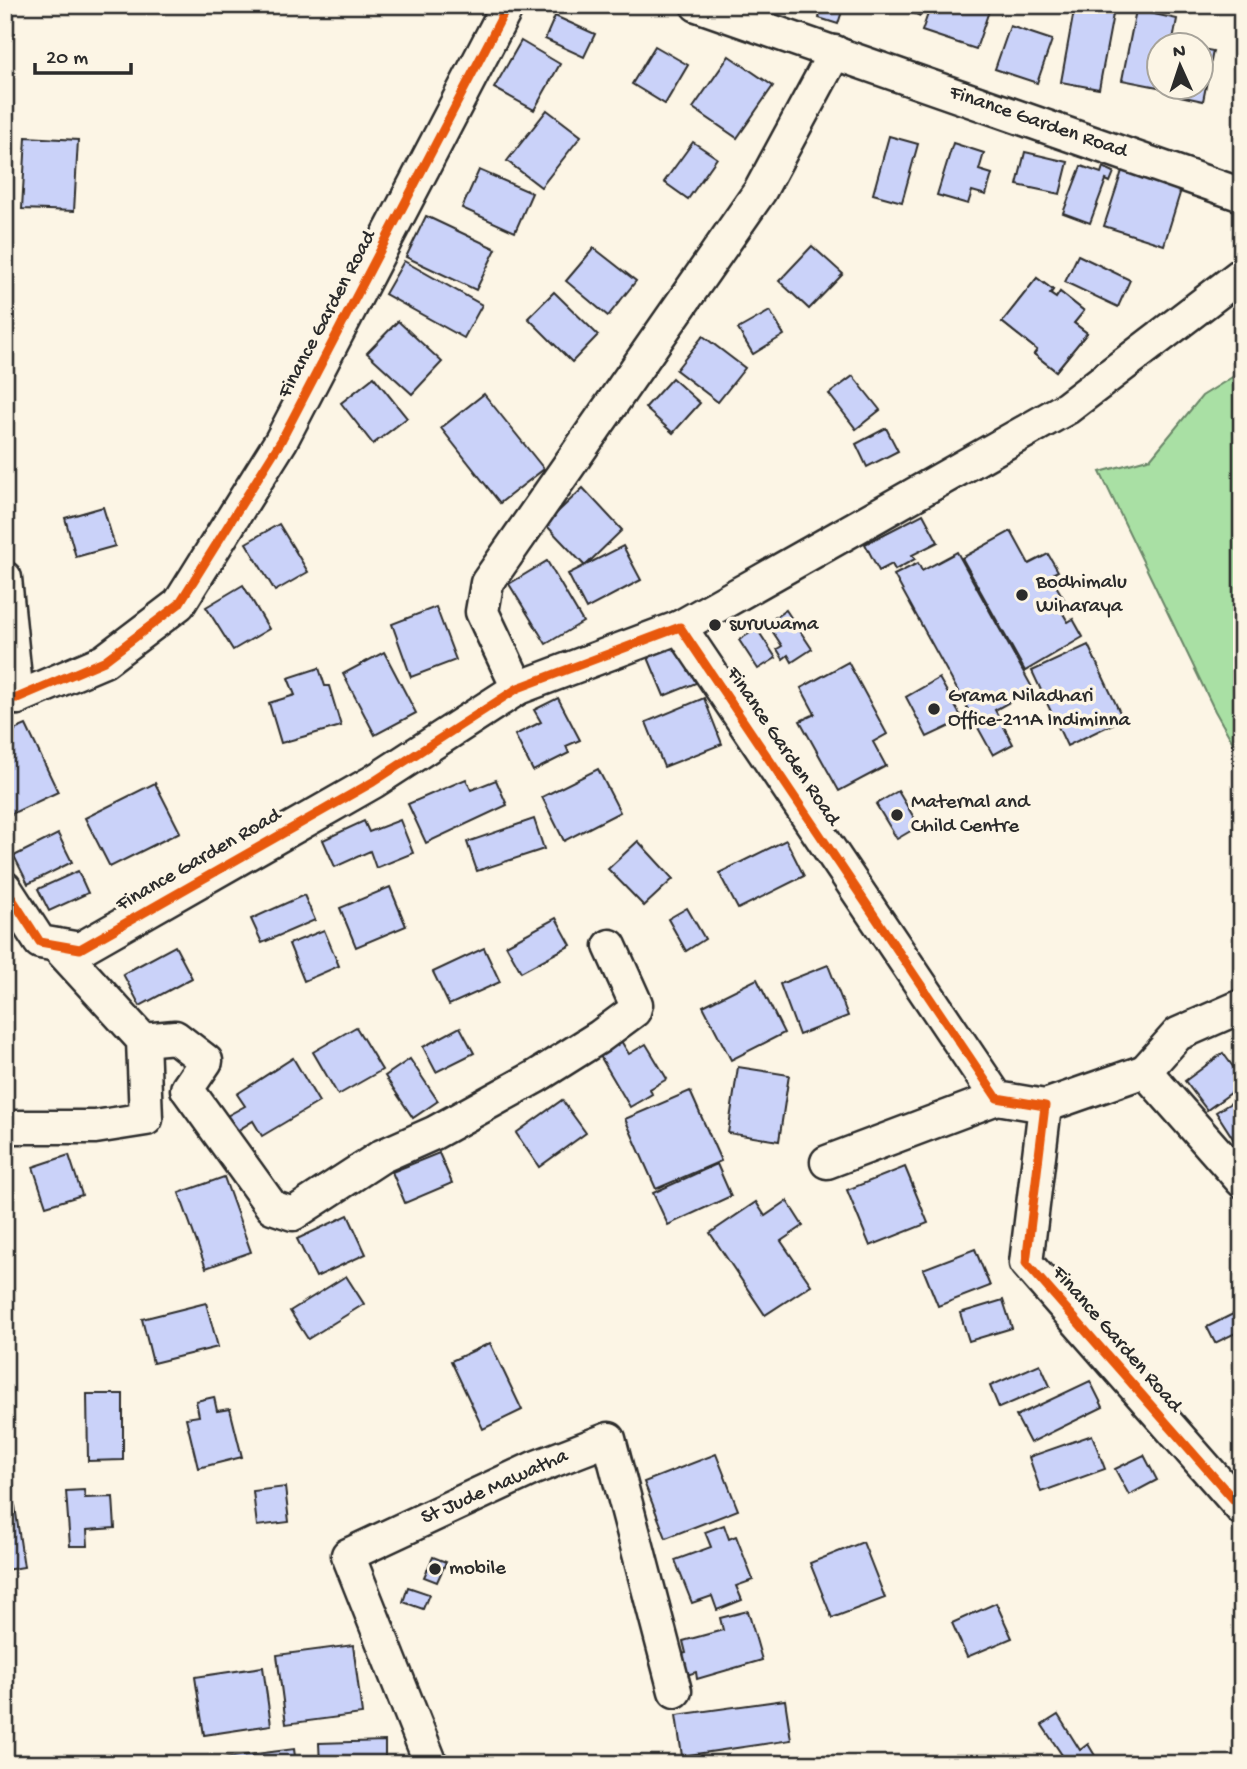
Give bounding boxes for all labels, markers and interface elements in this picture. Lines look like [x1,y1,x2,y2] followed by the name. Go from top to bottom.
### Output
[35,32,131,76] scale bar
[1146,32,1216,102] north arrow
[1172,41,1186,64] text: N
[46,47,88,72] text: 20 m
[945,81,1132,166] street label: Finance Garden Road
[273,225,384,404] street label: Finance Garden Road
[1035,571,1127,620] place label: Bodhimalu Wiharaya
[1014,587,1030,603] marker: Bodhimalu Wiharaya
[729,613,820,638] place label: suruwama
[707,617,723,633] marker: suruwama
[719,662,845,833] street label: Finance Garden Road
[948,685,1132,734] place label: Grama Niladhari Office-211A Indiminna
[926,701,942,717] marker: Grama Niladhari Office-211A Indiminna
[911,791,1031,840] place label: Maternal and Child Centre
[111,803,287,919] street label: Finance Garden Road
[889,807,905,823] marker: Maternal and Child Centre
[1045,1261,1188,1420] street label: Finance Garden Road
[418,1444,574,1532] street label: St Jude Mawatha
[449,1557,507,1582] place label: mobile
[427,1561,443,1577] marker: mobile

